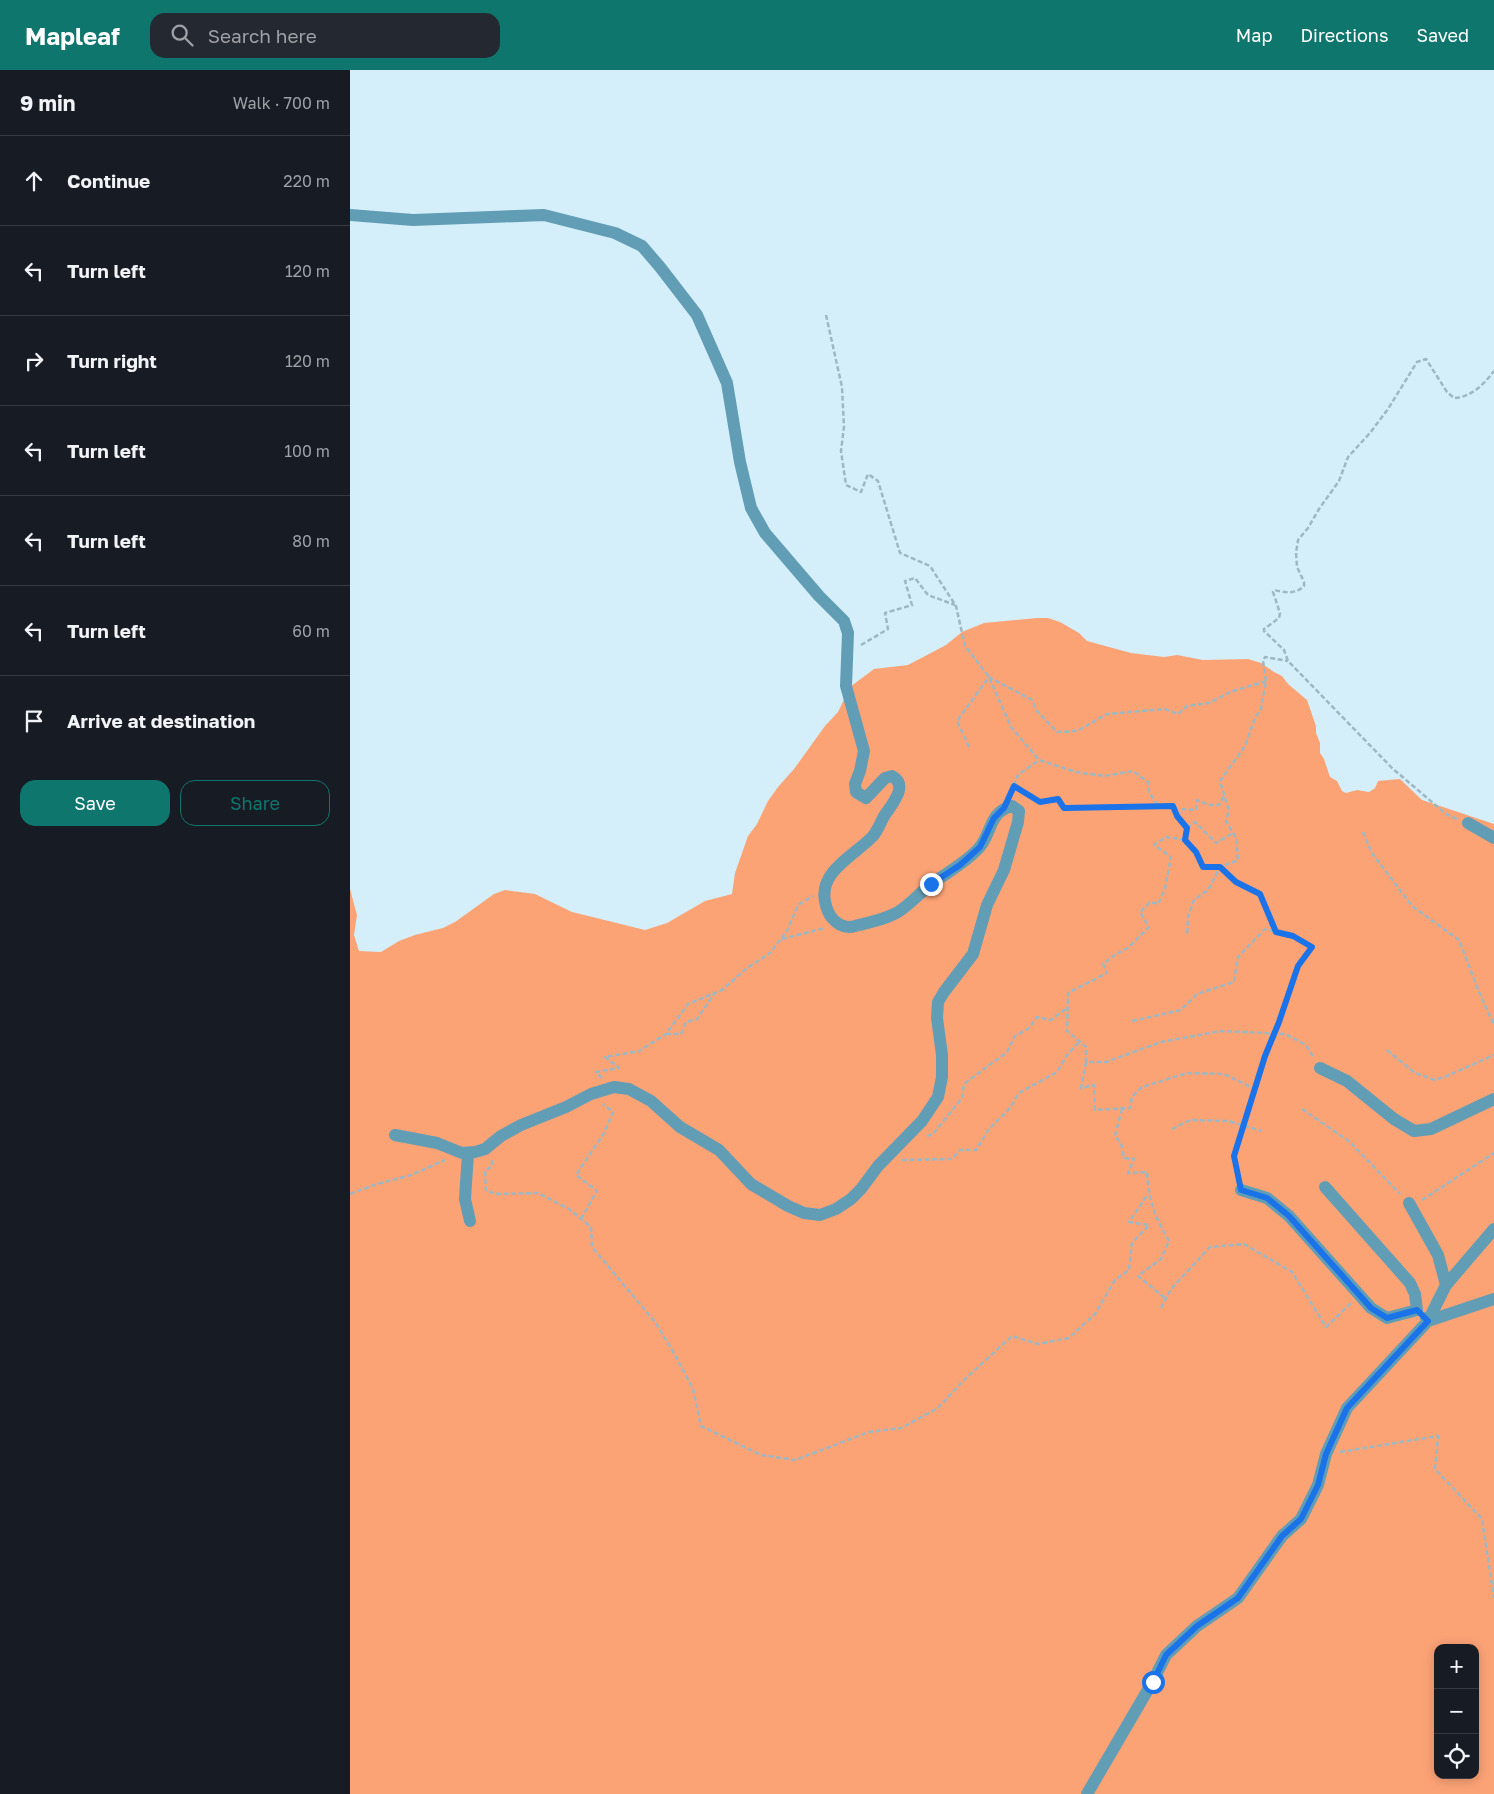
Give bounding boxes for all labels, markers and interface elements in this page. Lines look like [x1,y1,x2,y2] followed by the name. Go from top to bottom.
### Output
[150,13,500,58] search box
[25,21,120,50] text: Mapleaf
[168,21,196,49] icon: search
[208,24,317,47] text: Search here
[1236,24,1272,46] text: Map
[1300,24,1388,46] text: Directions
[1416,24,1469,46] text: Saved
[20,90,75,116] text: 9 min
[233,93,330,113] text: Walk · 700 m
[20,167,48,195] icon: ahead
[67,169,150,192] text: Continue
[283,171,330,191] text: 220 m
[20,257,48,285] icon: left
[67,259,146,282] text: Turn left
[285,261,330,281] text: 120 m
[20,347,48,375] icon: right
[67,349,157,372] text: Turn right
[285,351,330,371] text: 120 m
[20,437,48,465] icon: left
[67,439,146,462] text: Turn left
[284,441,330,461] text: 100 m
[20,527,48,555] icon: left
[67,529,146,552] text: Turn left
[292,531,330,551] text: 80 m
[20,617,48,645] icon: left
[67,619,146,642] text: Turn left
[292,621,330,641] text: 60 m
[20,707,48,735] icon: arrive
[67,709,255,732] text: Arrive at destination
[20,780,170,826] button: Save
[180,780,330,826] button: Share
[920,873,943,896] route end
[1434,1644,1479,1779] map controls
[1434,1644,1479,1689] button: +
[1142,1671,1165,1694] route start
[1434,1689,1479,1734] button: −
[1434,1734,1479,1779] button: locate

